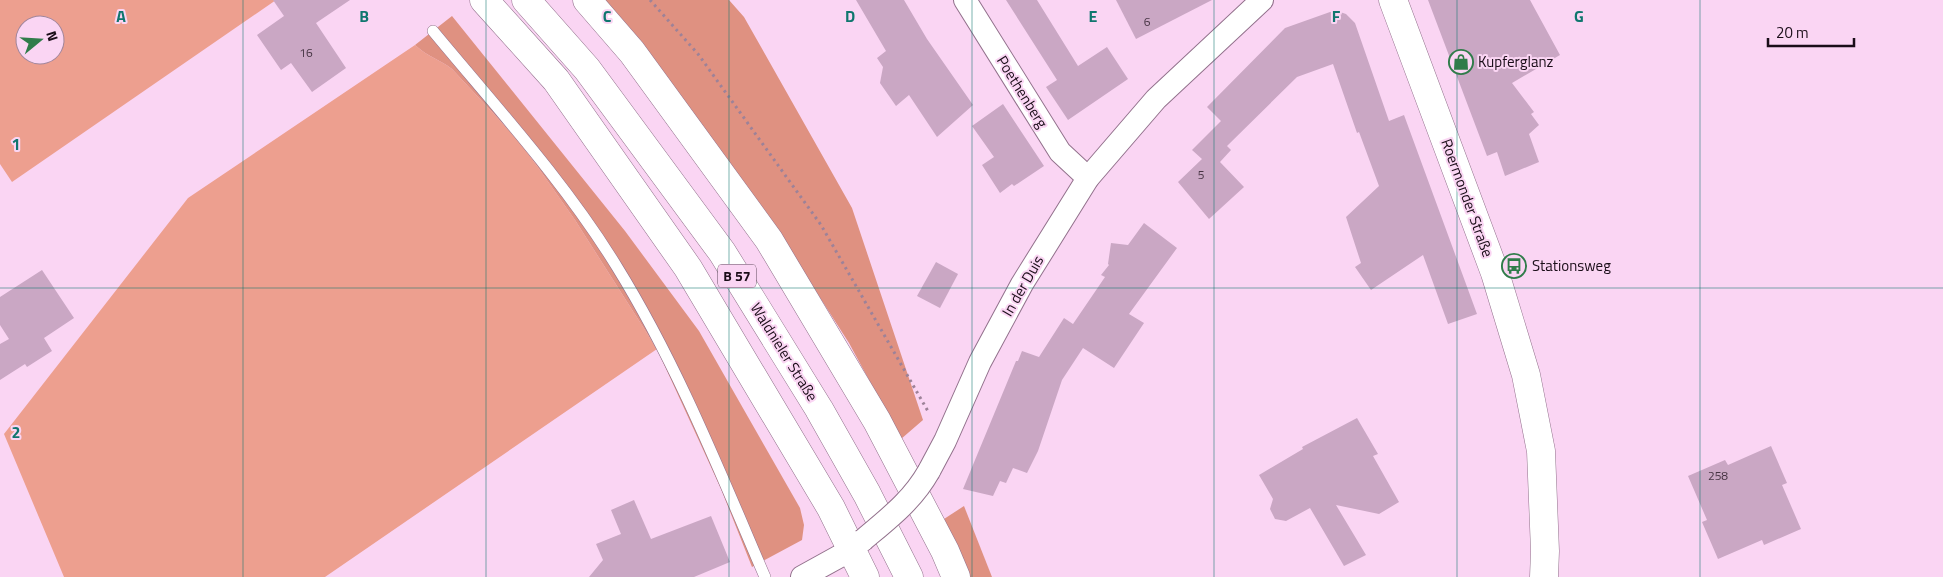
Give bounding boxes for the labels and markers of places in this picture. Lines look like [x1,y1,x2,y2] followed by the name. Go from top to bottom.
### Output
[1448,49,1474,75] shop icon: Kupferglanz
[1478,50,1553,73] place label: Kupferglanz
[1501,253,1527,279] bus stop icon: Stationsweg
[1532,254,1611,277] place label: Stationsweg

